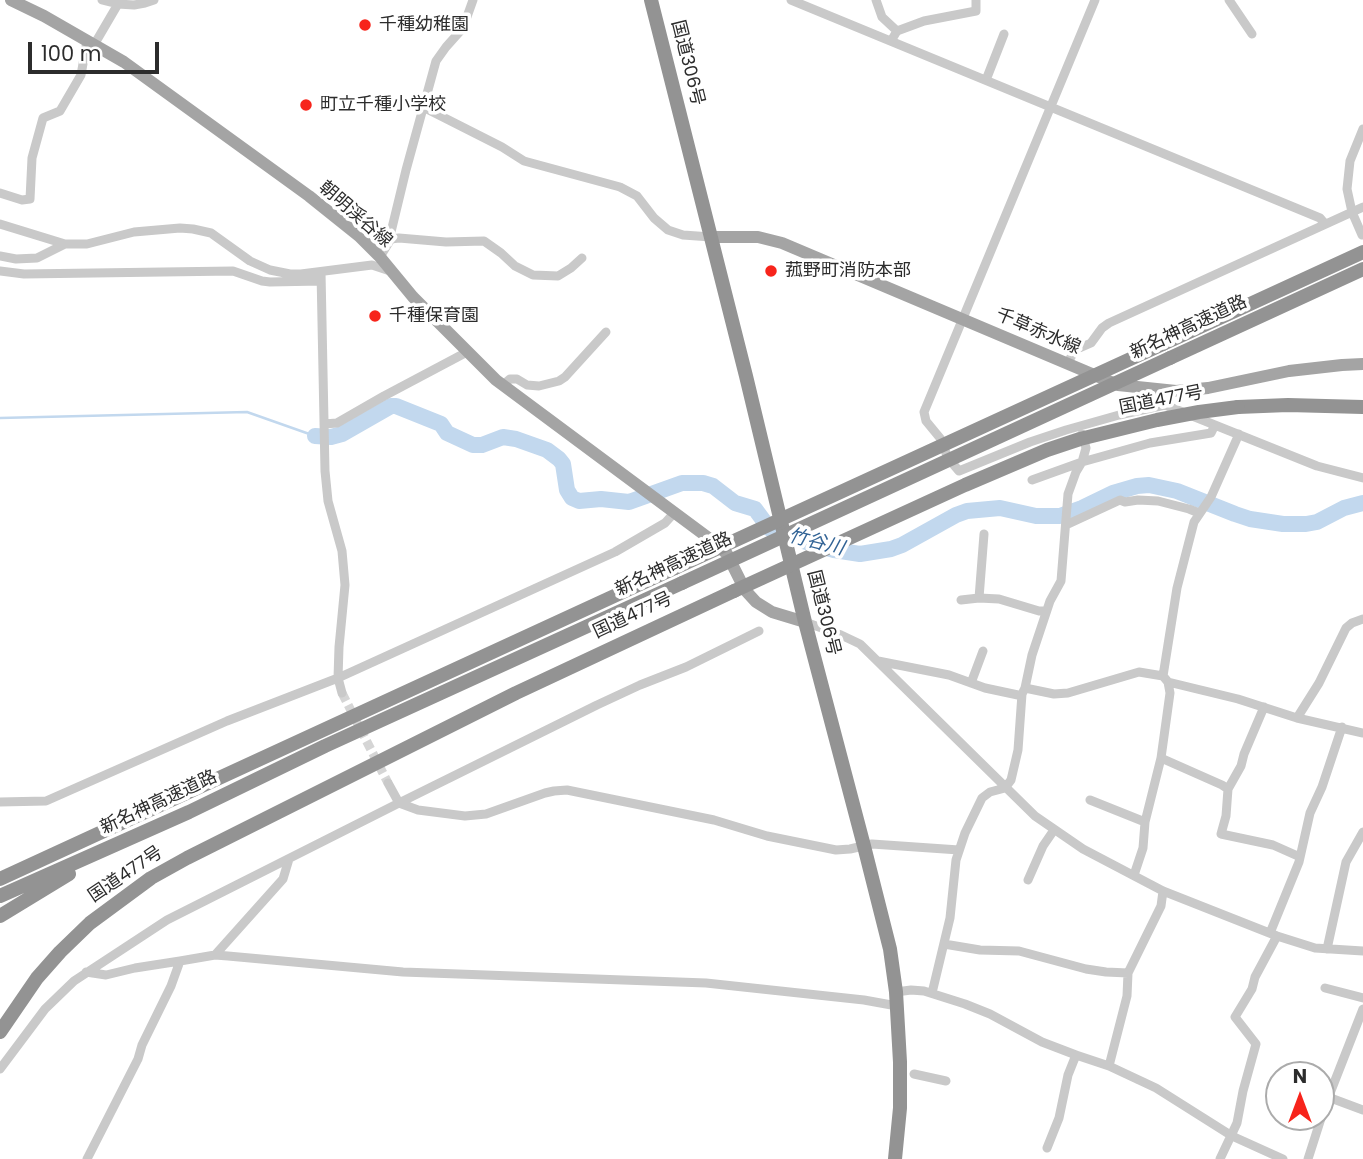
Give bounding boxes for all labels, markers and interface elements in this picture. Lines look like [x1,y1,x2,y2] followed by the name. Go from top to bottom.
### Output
[379,14,469,36] place label: 千種幼稚園
[357,17,373,33] marker: 千種幼稚園
[666,18,708,108] street label: 国道306号
[32,28,163,72] scale bar
[41,39,101,68] text: 100 m
[320,94,446,116] place label: 町立千種小学校
[298,97,314,113] marker: 町立千種小学校
[314,177,396,253] street label: 朝明渓谷線
[785,260,911,282] place label: 菰野町消防本部
[763,263,779,279] marker: 菰野町消防本部
[1127,292,1251,364] street label: 新名神高速道路
[992,304,1084,360] street label: 千草赤水線
[389,305,479,327] place label: 千種保育園
[367,308,383,324] marker: 千種保育園
[1117,382,1205,420] street label: 国道477号
[786,525,846,561] water label: 竹谷川
[612,529,736,601] street label: 新名神高速道路
[802,568,844,658] street label: 国道306号
[590,588,676,644] street label: 国道477号
[97,767,221,839] street label: 新名神高速道路
[85,842,167,908] street label: 国道477号
[1265,1061,1335,1131] north arrow
[1293,1063,1307,1090] text: N

